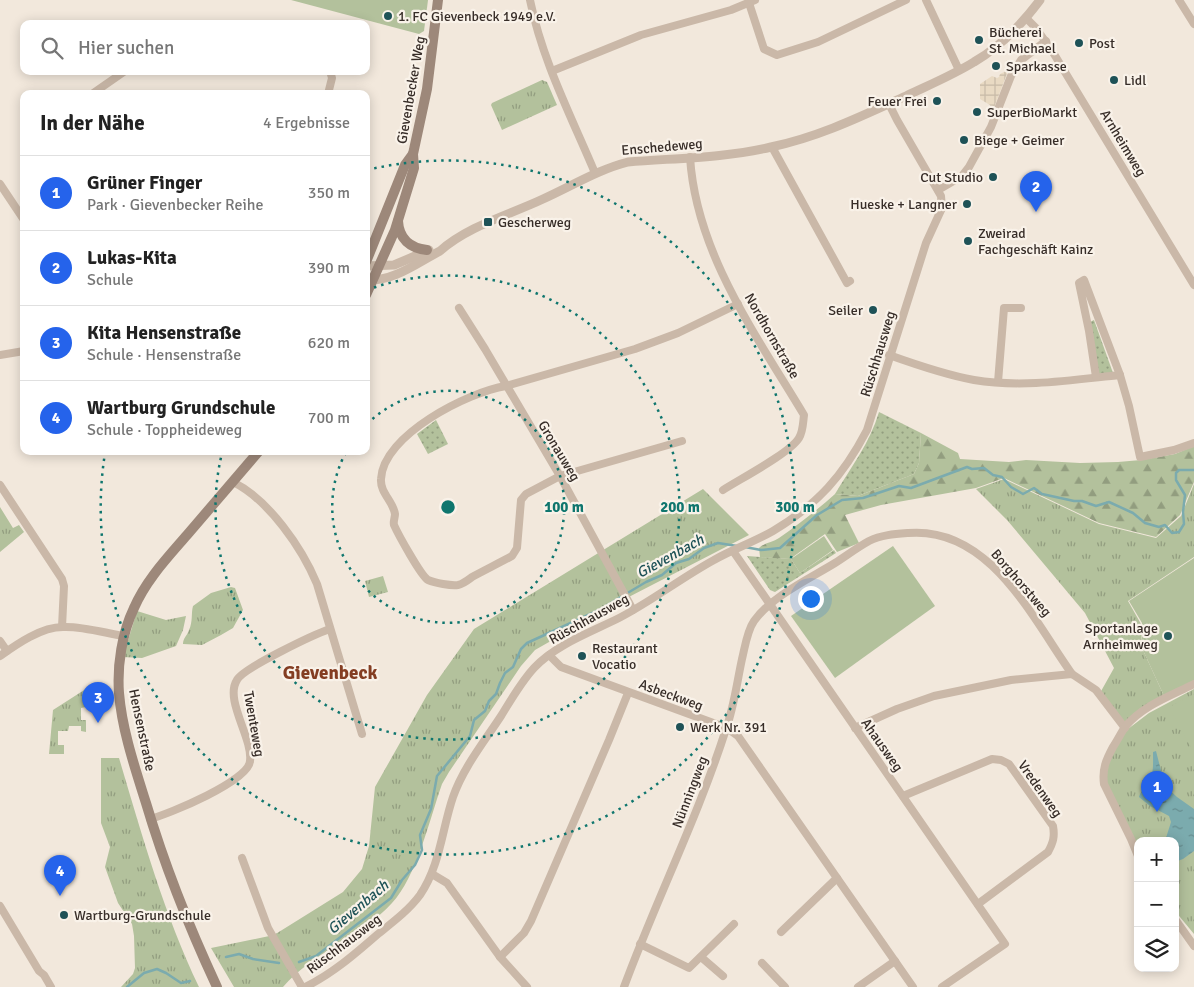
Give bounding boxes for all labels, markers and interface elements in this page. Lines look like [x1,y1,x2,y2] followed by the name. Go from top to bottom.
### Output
[398,8,556,25] place label: 1. FC Gievenbeck 1949 e.V.
[382,10,394,22] marker: 1. FC Gievenbeck 1949 e.V.
[20,20,370,75] search box
[989,24,1056,57] place label: Bücherei St. Michael
[38,34,66,62] icon: search
[973,34,985,46] marker: Bücherei St. Michael
[393,35,429,145] street label: Gievenbecker Weg
[1089,35,1115,52] place label: Post
[78,36,174,60] text: Hier suchen
[1073,37,1085,49] marker: Post
[1006,58,1067,75] place label: Sparkasse
[990,60,1002,72] marker: Sparkasse
[1124,72,1146,89] place label: Lidl
[1108,74,1120,86] marker: Lidl
[868,93,927,110] place label: Feuer Frei
[931,95,943,107] marker: Feuer Frei
[987,104,1077,121] place label: SuperBioMarkt
[971,106,983,118] marker: SuperBioMarkt
[1096,106,1150,180] street label: Arnheimweg
[40,110,145,136] text: In der Nähe
[263,113,350,133] text: 4 Ergebnisse
[974,132,1065,149] place label: Biege + Geimer
[958,134,970,146] marker: Biege + Geimer
[621,135,703,159] street label: Enschedeweg
[920,169,983,186] place label: Cut Studio
[87,171,202,195] text: Grüner Finger
[987,171,999,183] marker: Cut Studio
[1020,171,1052,212] pin: 2
[52,183,60,203] text: 1
[308,183,350,203] text: 350 m
[87,195,263,215] text: Park · Gievenbecker Reihe
[850,196,958,213] place label: Hueske + Langner
[961,198,973,210] marker: Hueske + Langner
[498,214,571,231] place label: Gescherweg
[482,216,494,228] marker: Gescherweg
[978,225,1093,258] place label: Zweirad Fachgeschäft Kainz
[962,235,974,247] marker: Zweirad Fachgeschäft Kainz
[87,246,177,270] text: Lukas-Kita
[52,258,60,278] text: 2
[308,258,350,278] text: 390 m
[87,270,133,290] text: Schule
[741,290,803,382] street label: Nordhornstraße
[828,302,864,319] place label: Seiler
[867,304,879,316] marker: Seiler
[857,309,899,399] street label: Rüschhausweg
[87,321,241,345] text: Kita Hensenstraße
[52,333,60,353] text: 3
[308,333,350,353] text: 620 m
[87,345,241,365] text: Schule · Hensenstraße
[87,396,275,420] text: Wartburg Grundschule
[52,408,60,428] text: 4
[308,408,350,428] text: 700 m
[534,418,584,484] street label: Gronauweg
[87,420,242,440] text: Schule · Toppheideweg
[439,498,457,516] centre of rings
[544,498,584,516] text: 100 m
[660,498,700,516] text: 200 m
[775,498,815,516] text: 300 m
[633,530,707,582] water label: Gievenbach
[987,546,1055,620] street label: Borghorstweg
[798,586,824,612] your location
[546,590,632,648] street label: Rüschhausweg
[1083,620,1158,653] place label: Sportanlage Arnheimweg
[1162,630,1174,642] marker: Sportanlage Arnheimweg
[592,640,658,673] place label: Restaurant Vocatio
[576,650,588,662] marker: Restaurant Vocatio
[283,661,377,685] district label: Gievenbeck
[637,676,705,714] street label: Asbeckweg
[82,682,114,723] pin: 3
[125,687,159,773] street label: Hensenstraße
[240,690,268,758] street label: Twenteweg
[857,715,907,775] street label: Ahausweg
[690,719,767,736] place label: Werk Nr. 391
[674,721,686,733] marker: Werk Nr. 391
[669,754,711,830] street label: Nünningweg
[1014,757,1066,821] street label: Vredenweg
[1141,771,1173,812] pin: 1
[1134,837,1179,972] map controls
[1134,837,1179,882] button: +
[44,855,76,896] pin: 4
[324,876,393,938] water label: Gievenbach
[1134,882,1179,927] button: −
[74,907,211,924] place label: Wartburg-Grundschule
[58,909,70,921] marker: Wartburg-Grundschule
[303,910,385,978] street label: Rüschhausweg
[1134,927,1179,972] button: layers

